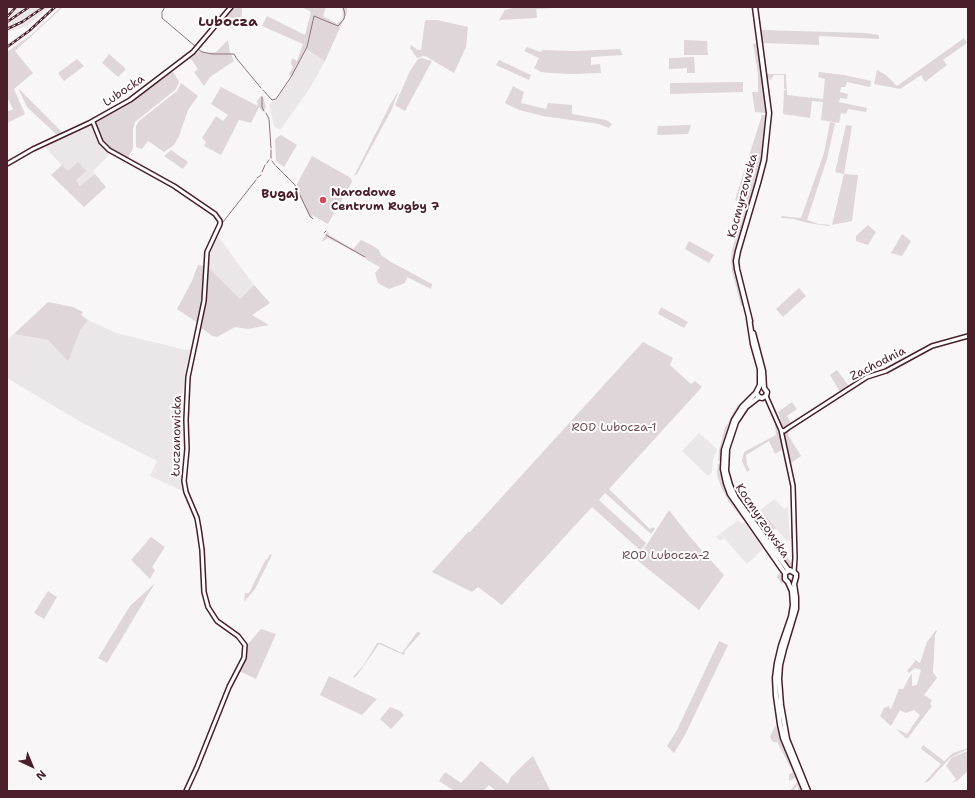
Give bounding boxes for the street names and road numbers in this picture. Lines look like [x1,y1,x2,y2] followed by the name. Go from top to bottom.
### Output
[100,72,148,110] street label: Lubocka
[725,152,761,240] street label: Kocmyrzowska
[848,344,908,384] street label: Zachodnia
[169,395,185,477] street label: Łuczanowicka
[732,481,792,561] street label: Kocmyrzowska

